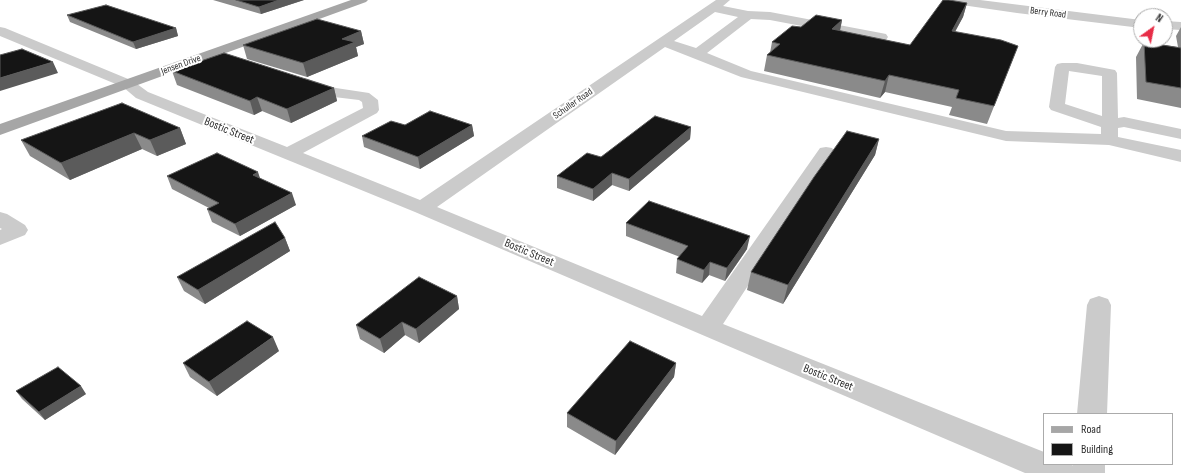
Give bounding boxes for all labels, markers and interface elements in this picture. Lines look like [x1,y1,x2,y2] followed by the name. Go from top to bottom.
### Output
[1029,5,1067,21] street label: Berry Road
[1133,8,1173,48] north arrow
[1153,11,1165,25] text: N
[160,52,202,78] street label: Jensen Drive
[551,86,595,122] street label: Schuller Road
[202,114,256,148] street label: Bostic Street
[502,236,556,270] street label: Bostic Street
[801,361,855,395] street label: Bostic Street
[1043,413,1173,465] legend
[1081,422,1101,437] text: Road
[1081,442,1113,457] text: Building

